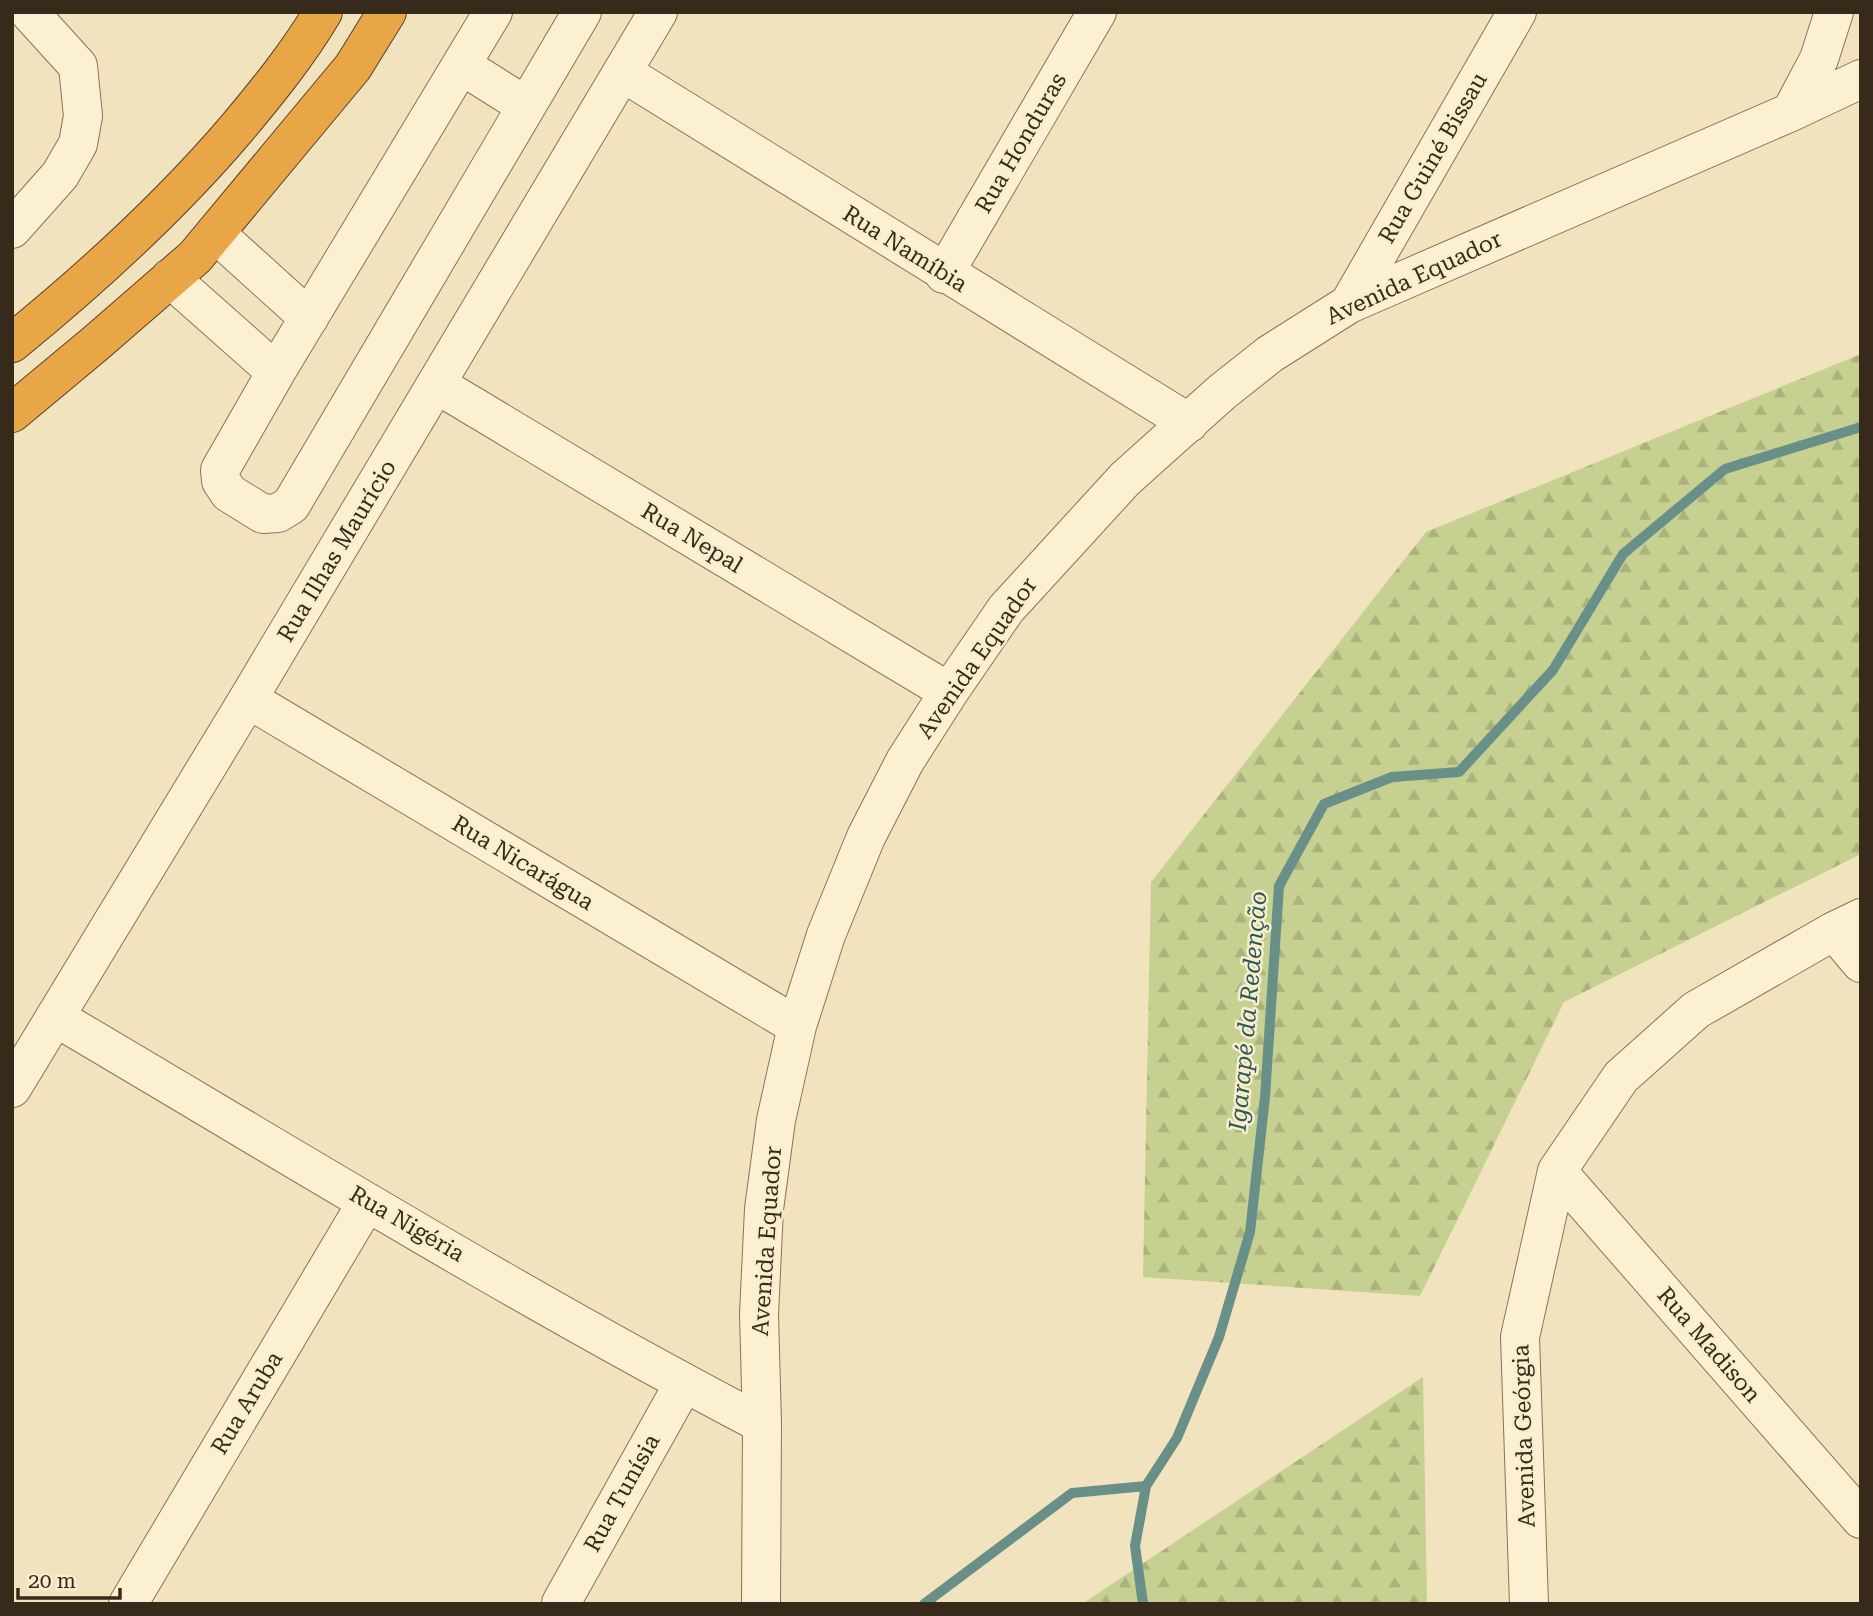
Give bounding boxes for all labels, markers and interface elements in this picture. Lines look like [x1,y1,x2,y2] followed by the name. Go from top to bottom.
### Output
[970,68,1072,218] street label: Rua Honduras
[1373,68,1493,248] street label: Rua Guiné Bissau
[838,200,973,298] street label: Rua Namíbia
[1322,226,1506,330] street label: Avenida Equador
[272,455,402,647] street label: Rua Ilhas Maurício
[636,497,748,579] street label: Rua Nepal
[911,572,1043,744] street label: Avenida Equador
[447,810,599,916] street label: Rua Nicarágua
[1223,890,1272,1133] water label: Igarapé da Redenção
[747,1145,787,1337] street label: Avenida Equador
[345,1180,470,1268] street label: Rua Nigéria
[1652,1282,1767,1408] street label: Rua Madison
[1507,1343,1541,1528] street label: Avenida Geórgia
[206,1346,288,1459] street label: Rua Aruba
[579,1429,666,1557] street label: Rua Tunísia
[18,1556,119,1600] scale bar
[28,1569,76,1593] text: 20 m

